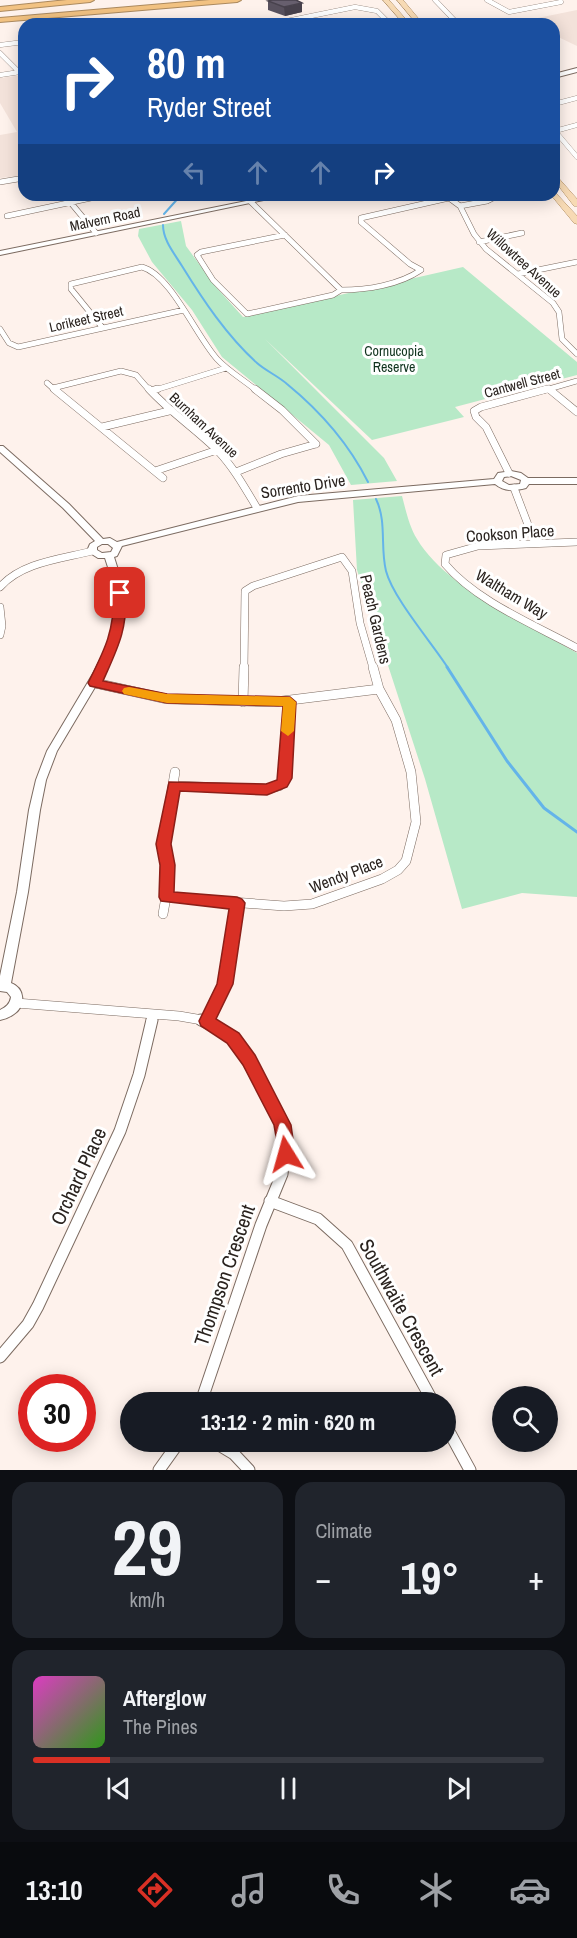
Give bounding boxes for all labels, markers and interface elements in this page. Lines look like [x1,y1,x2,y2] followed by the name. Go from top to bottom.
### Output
[147,35,226,91] text: 80 m
[48,42,126,120] icon: right
[147,89,271,125] text: Ryder Street
[178,156,211,189] icon: left
[241,156,274,189] icon: ahead
[304,156,337,189] icon: ahead
[367,156,400,189] icon: right
[68,203,142,235] street label: Malvern Road
[483,225,565,301] street label: Willowtree Avenue
[47,302,125,336] street label: Lorikeet Street
[364,342,424,376] park label: Cornucopia Reserve
[482,364,562,402] street label: Cantwell Street
[166,388,242,462] street label: Burnham Avenue
[259,468,347,504] street label: Sorrento Drive
[465,519,555,547] street label: Cookson Place
[472,564,553,624] street label: Waltham Way
[94,567,145,618] pin
[355,572,397,666] street label: Peach Gardens
[103,576,136,609] icon: arrive
[306,850,386,898] street label: Wendy Place
[254,1122,318,1186] position arrow
[44,1123,112,1229] street label: Orchard Place
[187,1200,261,1349] street label: Thompson Crescent
[353,1234,451,1381] street label: Southwaite Crescent
[18,1374,96,1452] speed limit sign: 30
[492,1386,558,1452] map controls
[492,1386,558,1452] button: search
[201,1407,375,1437] text: 13:12 · 2 min · 620 m
[112,1494,183,1599] text: 29
[316,1517,372,1544] text: Climate
[400,1547,459,1608] text: 19°
[316,1556,331,1600] text: −
[528,1556,544,1600] text: +
[129,1586,165,1613] text: km/h
[123,1683,206,1713] text: Afterglow
[123,1713,198,1740] text: The Pines
[102,1772,135,1805] icon: previous
[272,1772,305,1805] icon: pause
[442,1772,475,1805] icon: next
[134,1869,176,1911] icon: directions
[228,1869,270,1911] icon: music
[322,1869,364,1911] icon: phone
[415,1869,457,1911] icon: climate
[509,1869,551,1911] icon: car
[26,1872,82,1908] text: 13:10

